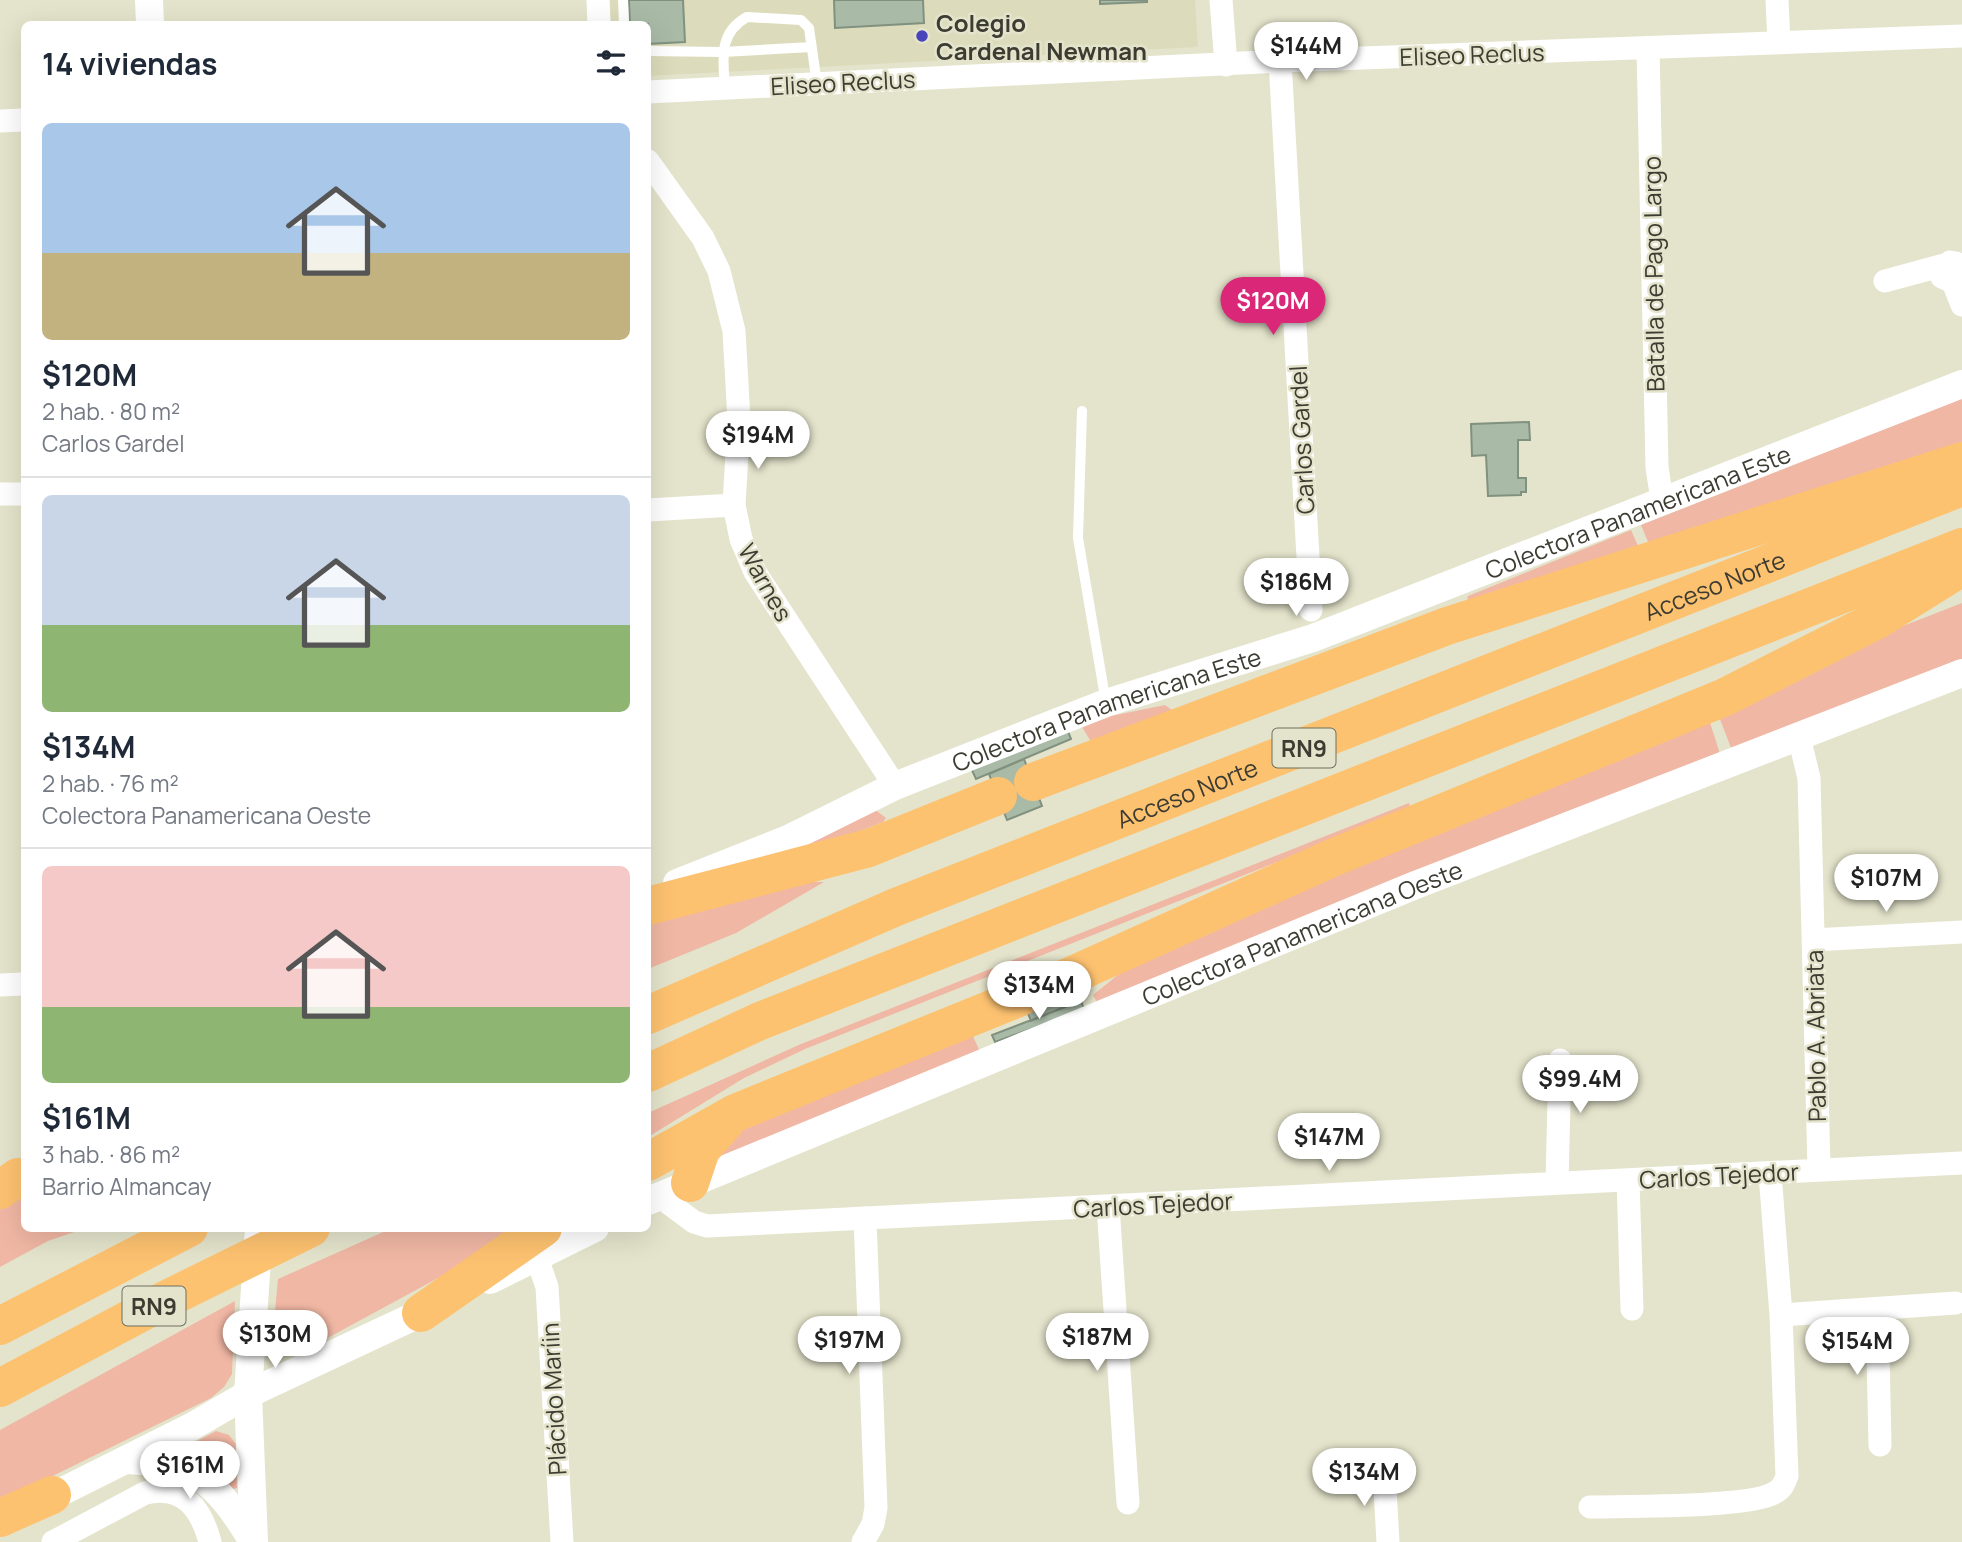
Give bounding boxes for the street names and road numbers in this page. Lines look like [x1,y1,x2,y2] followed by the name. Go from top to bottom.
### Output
[1399,35,1545,73] street label: Eliseo Reclus
[770,62,916,102] street label: Eliseo Reclus
[1634,156,1672,392] street label: Batalla de Pago Largo
[1281,365,1321,515] street label: Carlos Gardel
[1480,436,1795,586] street label: Colectora Panamericana Este
[731,537,801,627] street label: Warnes
[1639,542,1790,627] street label: Acceso Norte
[947,639,1265,779] street label: Colectora Panamericana Este
[1272,728,1336,768] road number: RN9
[1111,750,1262,835] street label: Acceso Norte
[1137,852,1467,1012] street label: Colectora Panamericana Oeste
[1797,950,1833,1122] street label: Pablo A. Abriata
[1638,1154,1800,1196] street label: Carlos Tejedor
[1072,1183,1234,1225] street label: Carlos Tejedor
[122,1287,186,1326] road number: RN9
[533,1322,573,1476] street label: Plácido Maríin

